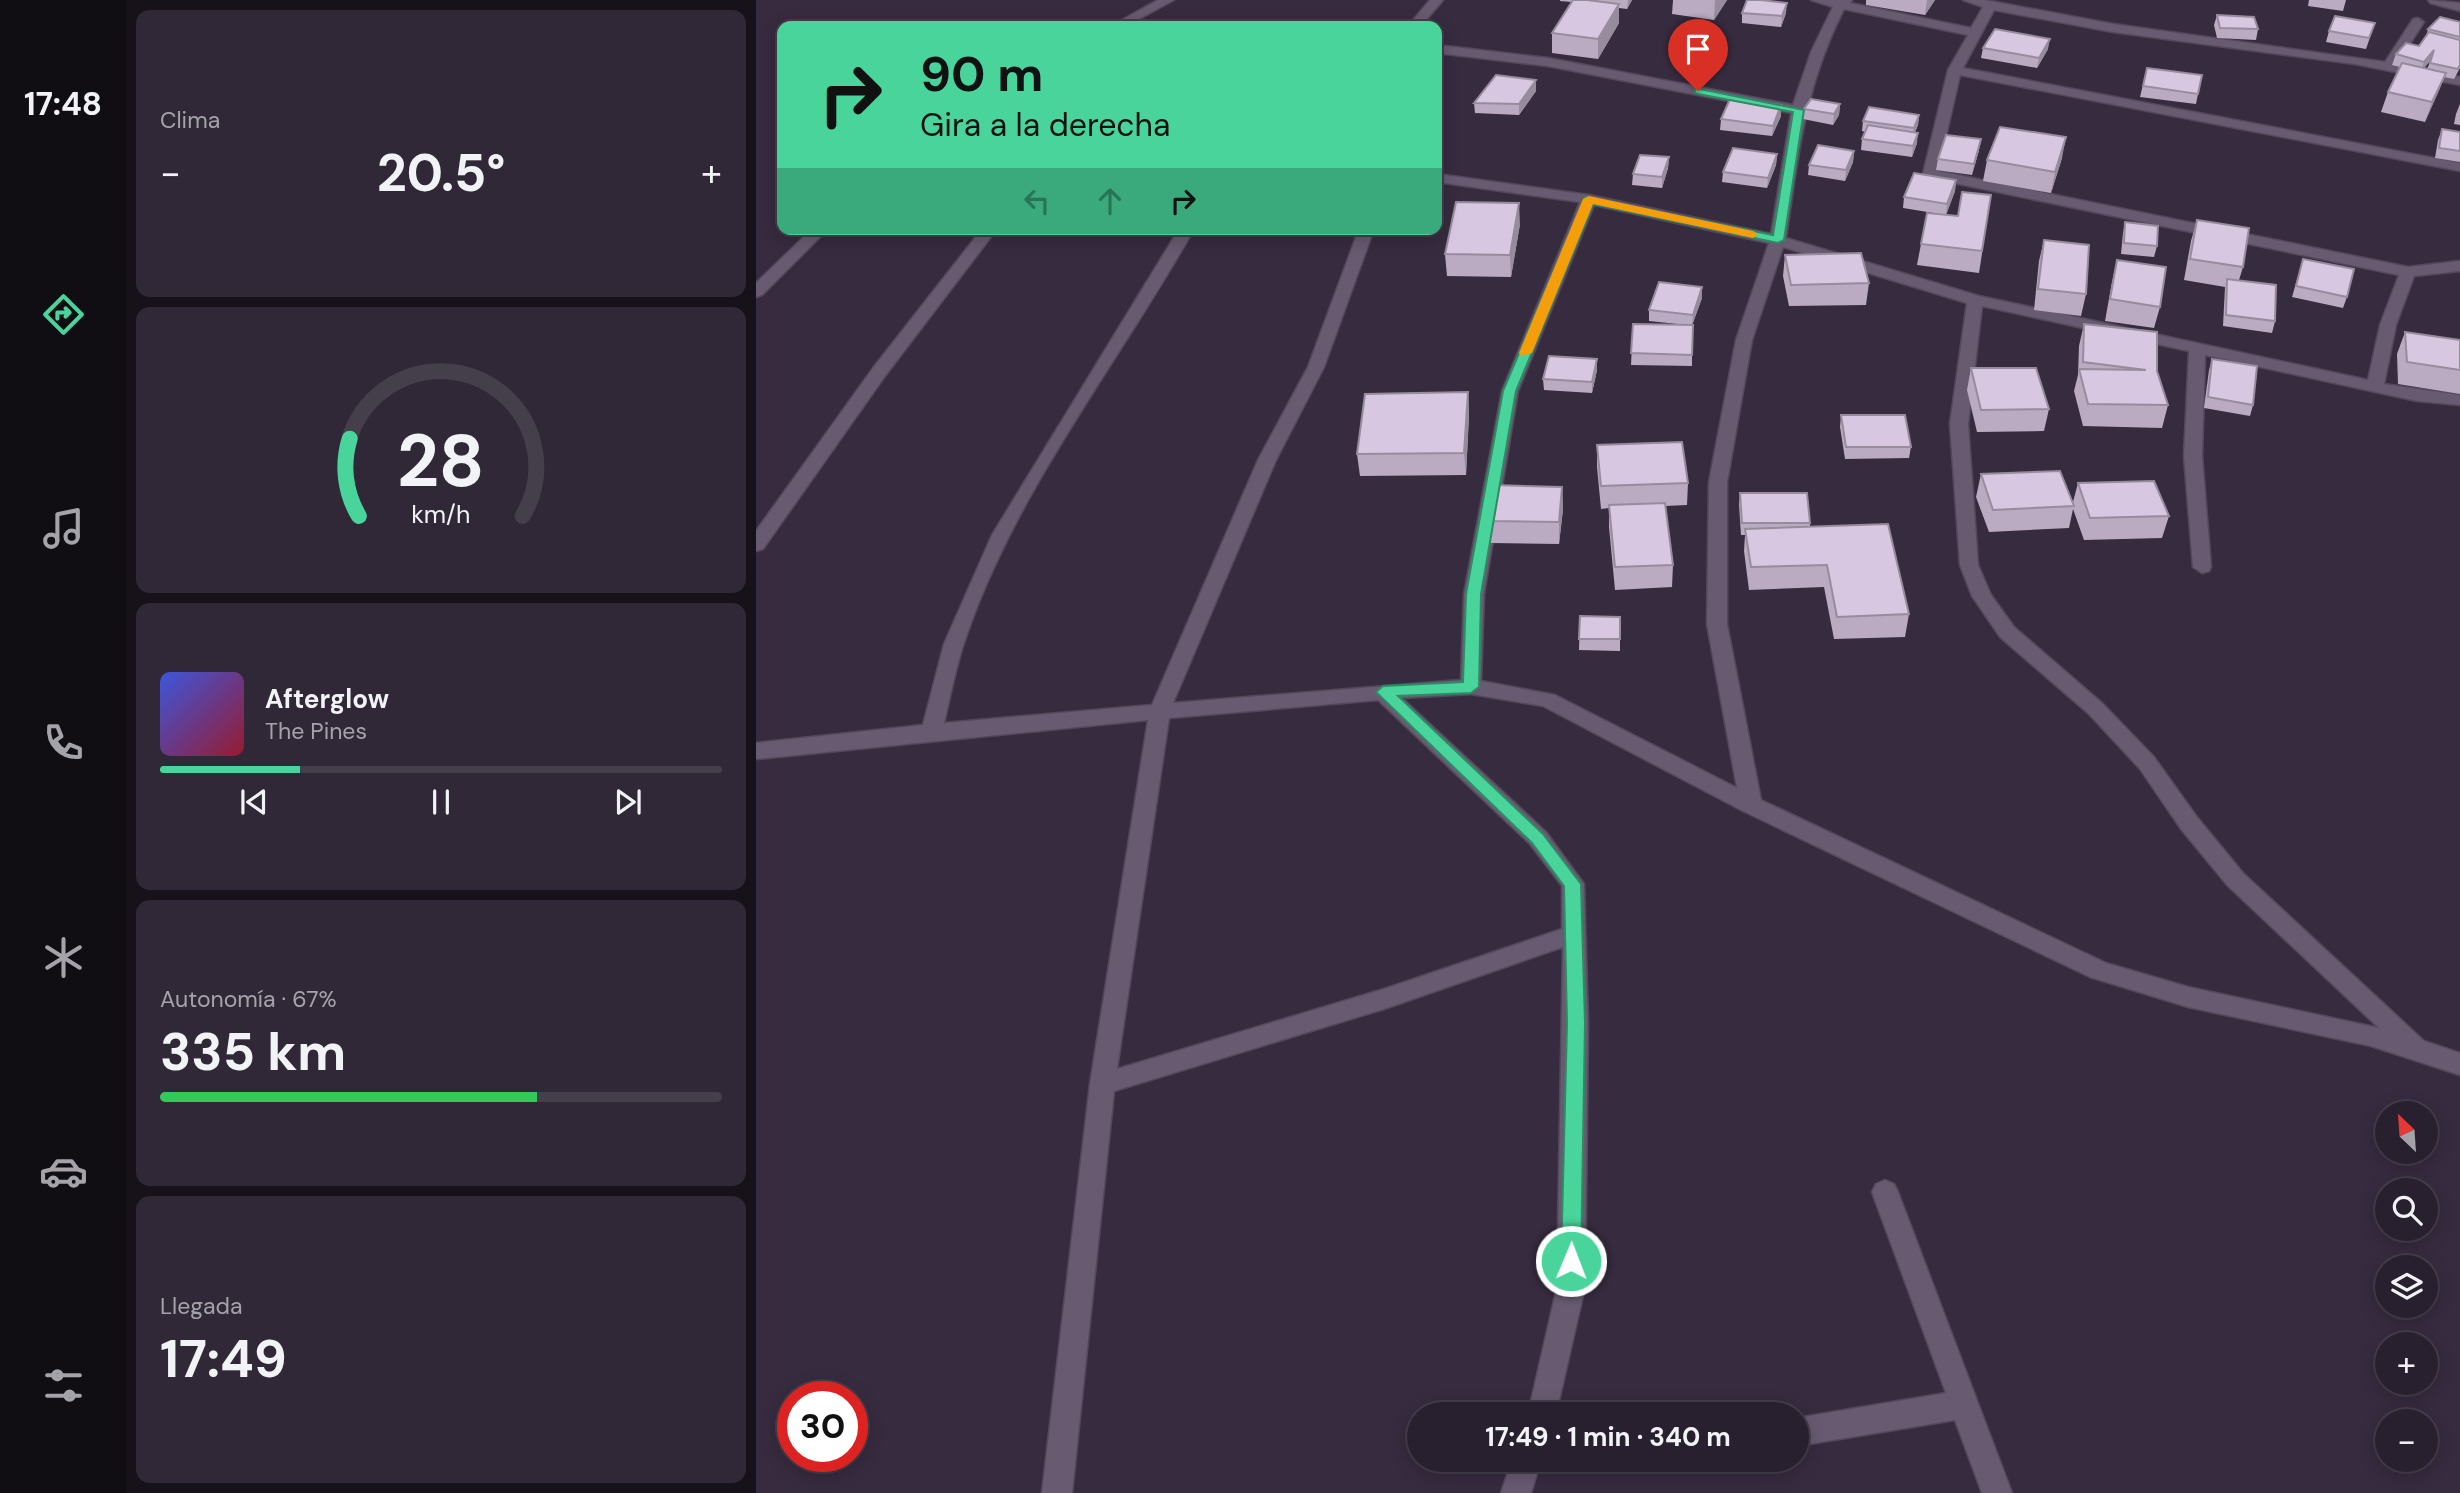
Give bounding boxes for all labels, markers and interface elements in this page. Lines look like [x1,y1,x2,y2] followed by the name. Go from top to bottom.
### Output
[1668,19,1728,91] pin
[1679,30,1717,68] icon: arrive
[920,42,1043,106] text: 90 m
[805,49,896,140] icon: right
[24,83,102,125] text: 17:48
[920,104,1170,146] text: Gira a la derecha
[160,105,220,135] text: Clima
[377,139,505,207] text: 20.5°
[160,148,181,198] text: −
[701,148,722,198] text: +
[1018,182,1056,220] icon: left
[1091,182,1129,220] icon: ahead
[1164,182,1202,220] icon: right
[39,290,88,339] icon: directions
[397,414,485,509] text: 28
[411,498,471,531] text: km/h
[39,504,88,553] icon: music
[265,682,389,716] text: Afterglow
[265,716,367,746] text: The Pines
[39,718,88,767] icon: phone
[235,783,273,821] icon: previous
[422,783,460,821] icon: pause
[609,783,647,821] icon: next
[39,933,88,982] icon: climate
[160,984,337,1014] text: Autonomía · 67%
[160,1018,346,1086] text: 335 km
[2375,1101,2438,1164] north arrow
[2375,1101,2438,1472] map controls
[39,1147,88,1196] icon: car
[2375,1178,2438,1241] button: search
[1534,1224,1608,1298] position arrow
[2375,1255,2438,1318] button: layers
[160,1291,243,1321] text: Llegada
[160,1325,287,1393] text: 17:49
[2375,1332,2438,1395] button: +
[39,1361,88,1410] icon: filters
[777,1381,868,1472] speed limit sign: 30
[2375,1409,2438,1472] button: −
[1485,1420,1731,1454] text: 17:49 · 1 min · 340 m

